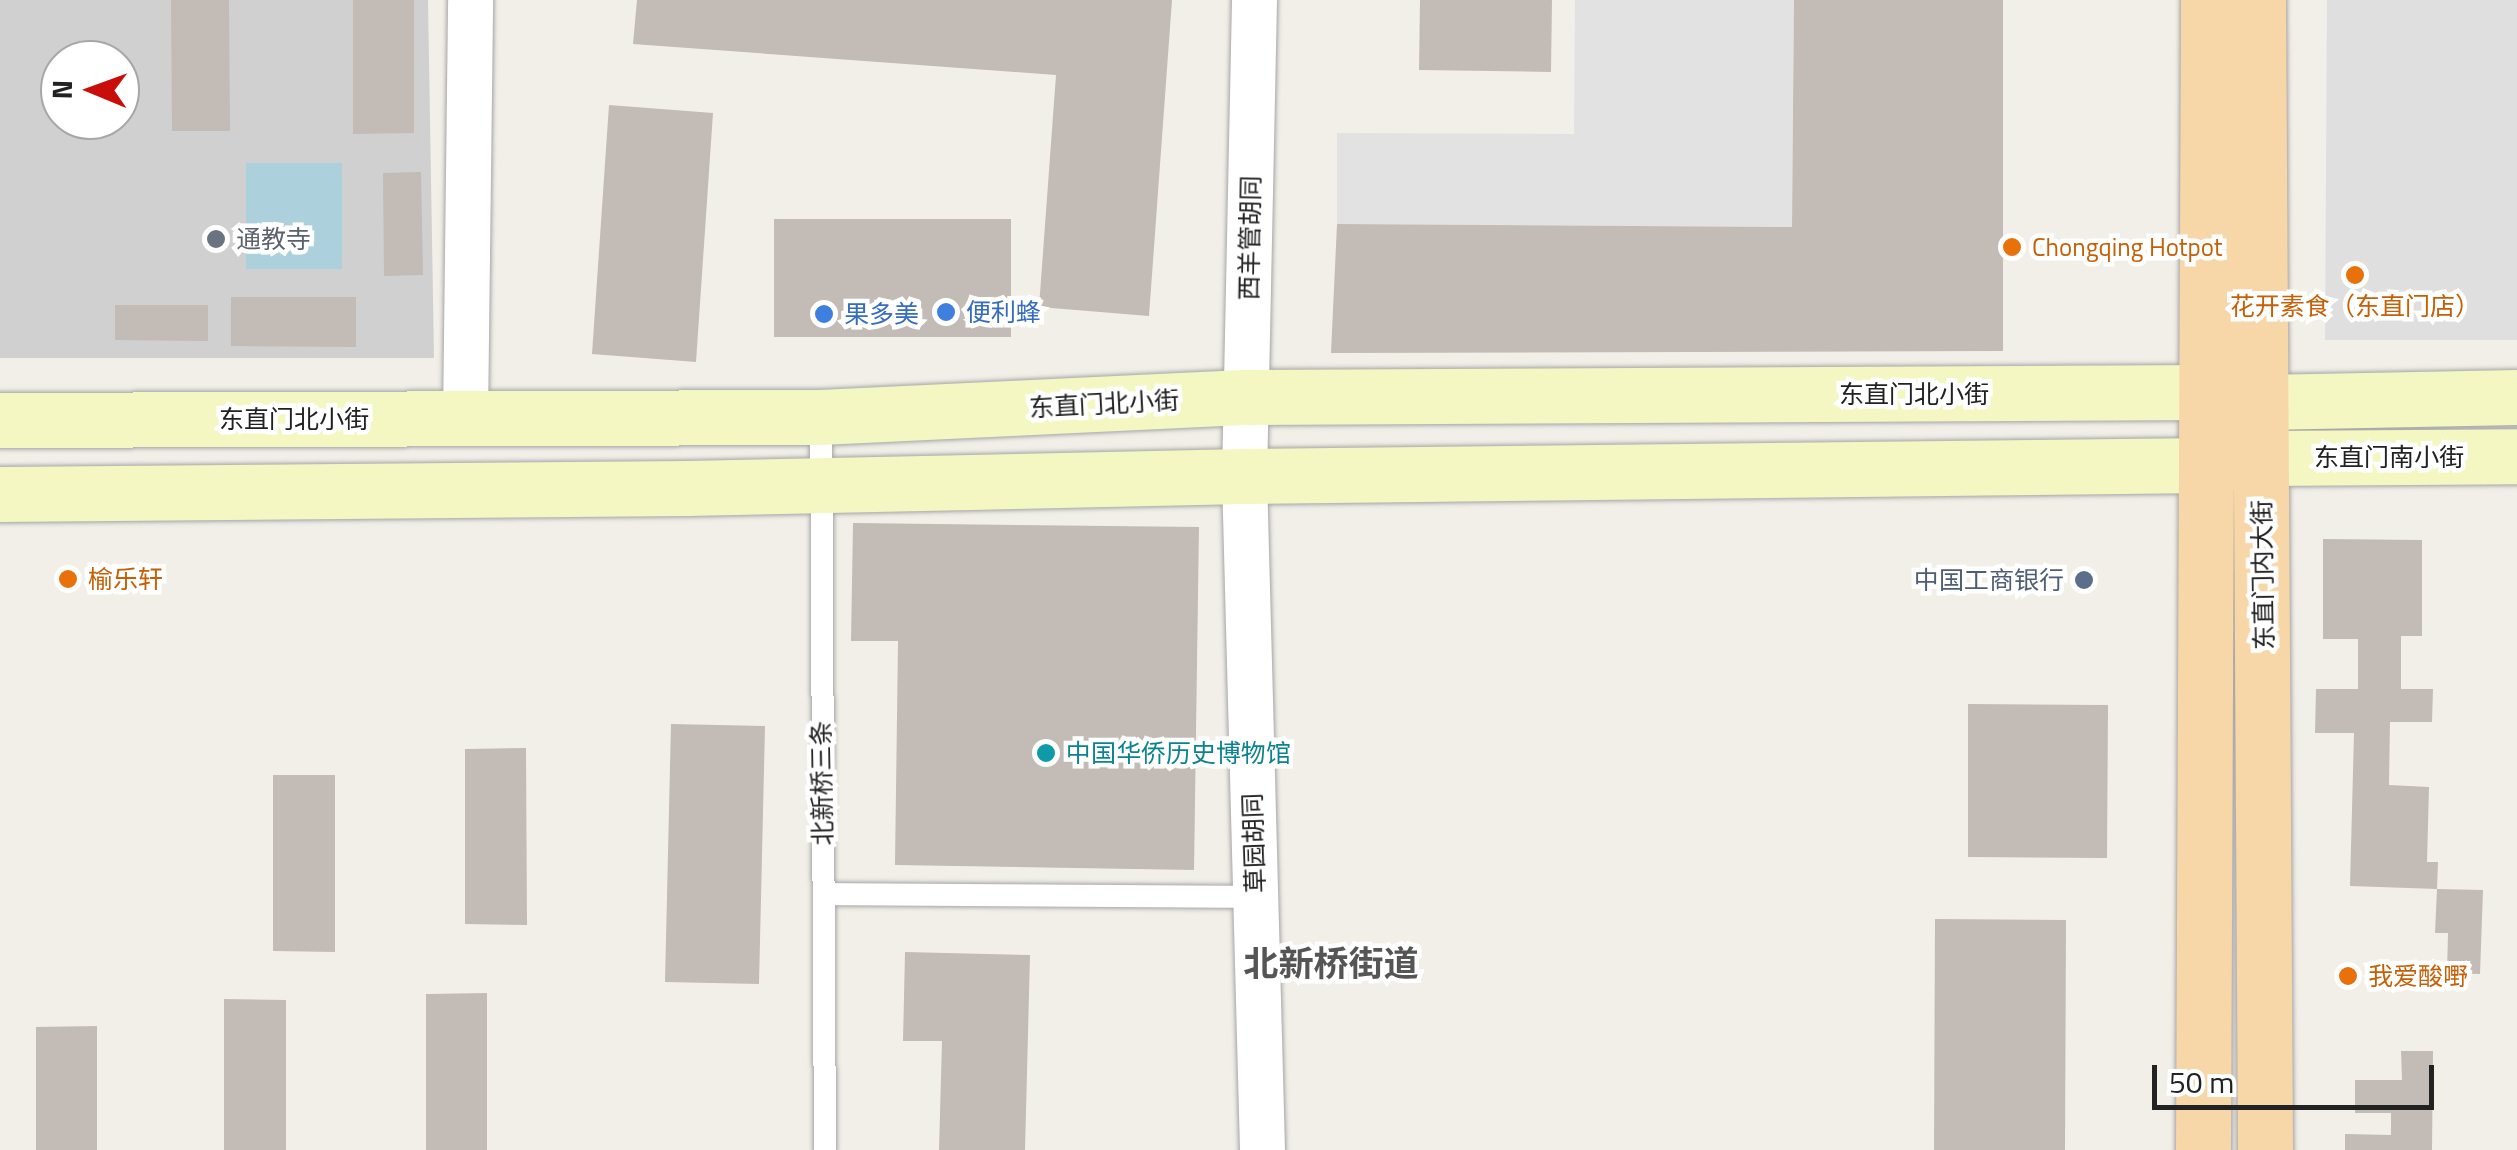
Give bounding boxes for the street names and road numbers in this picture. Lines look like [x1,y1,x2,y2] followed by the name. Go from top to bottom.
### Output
[1234,175,1266,301] street label: 西羊管胡同
[1839,379,1989,409] street label: 东直门北小街
[1028,385,1180,423] street label: 东直门北小街
[219,404,369,434] street label: 东直门北小街
[2314,442,2464,472] street label: 东直门南小街
[2247,500,2279,650] street label: 东直门内大街
[806,720,838,846] street label: 北新桥三条
[1237,793,1271,893] street label: 草园胡同

